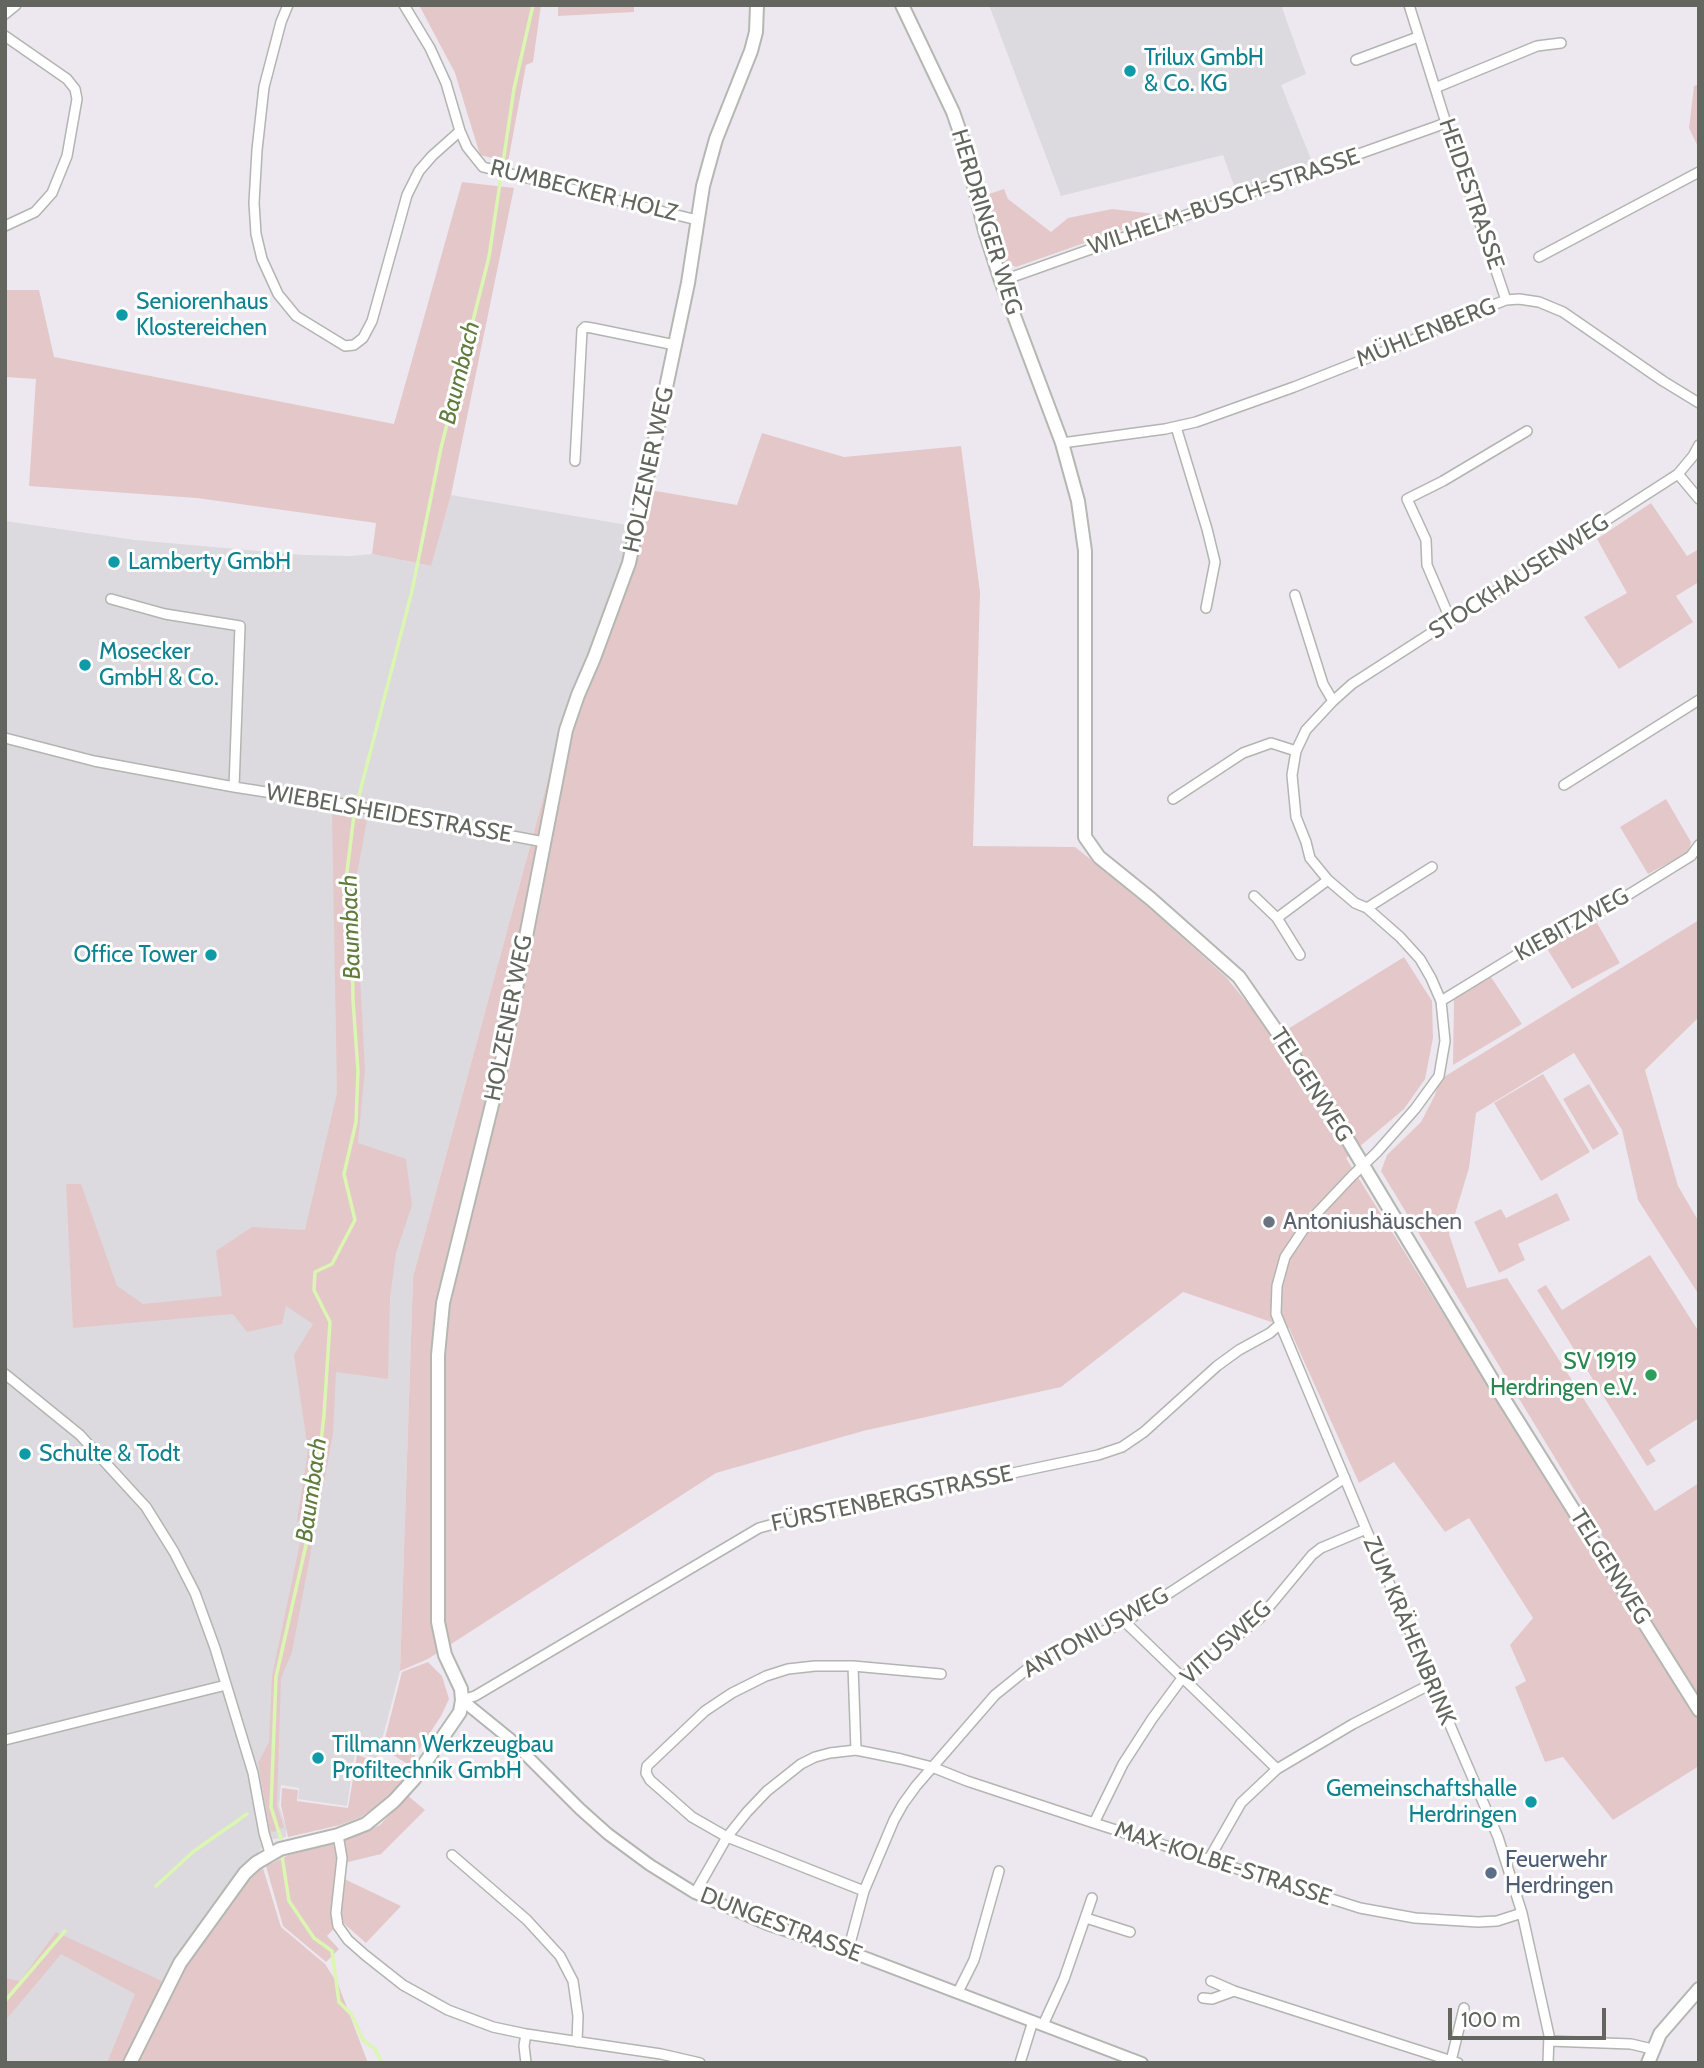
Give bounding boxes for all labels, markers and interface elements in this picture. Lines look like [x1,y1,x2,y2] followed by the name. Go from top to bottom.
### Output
[1144,44,1264,98] place label: Trilux GmbH & Co. KG
[1122,63,1138,79] marker: Trilux GmbH & Co. KG
[1432,115,1510,273] street label: HEIDESTRASSE
[945,126,1027,318] street label: HERDRINGER WEG
[1085,143,1363,261] street label: WILHELM-BUSCH-STRASSE
[487,154,681,228] street label: RUMBECKER HOLZ
[136,288,268,342] place label: Seniorenhaus Klostereichen
[1352,293,1500,373] street label: MÜHLENBERG
[114,307,130,323] marker: Seniorenhaus Klostereichen
[433,319,487,427] water label: Baumbach
[618,385,680,555] street label: HOLZENER WEG
[1424,509,1614,645] street label: STOCKHAUSENWEG
[128,548,291,576] place label: Lamberty GmbH
[106,554,122,570] marker: Lamberty GmbH
[99,638,219,692] place label: Mosecker GmbH & Co.
[77,657,93,673] marker: Mosecker GmbH & Co.
[264,779,514,849] street label: WIEBELSHEIDESTRASSE
[335,874,367,980] water label: Baumbach
[1510,882,1634,968] street label: KIEBITZWEG
[479,933,539,1103] street label: HOLZENER WEG
[73,941,197,969] place label: Office Tower
[203,947,219,963] marker: Office Tower
[1264,1023,1358,1147] street label: TELGENWEG
[1283,1208,1462,1236] place label: Antoniushäuschen
[1261,1214,1277,1230] marker: Antoniushäuschen
[1490,1348,1637,1402] place label: SV 1919 Herdringen e.V.
[1643,1367,1659,1383] marker: SV 1919 Herdringen e.V.
[290,1436,334,1544] water label: Baumbach
[39,1440,180,1468] place label: Schulte & Todt
[17,1446,33,1462] marker: Schulte & Todt
[769,1460,1015,1538] street label: FÜRSTENBERGSTRASSE
[1564,1505,1656,1629] street label: TELGENWEG
[1357,1533,1461,1729] street label: ZUM KRÄHENBRINK
[1019,1582,1173,1684] street label: ANTONIUSWEG
[1175,1595,1277,1691] street label: VITUSWEG
[332,1731,554,1785] place label: Tillmann Werkzeugbau Profiltechnik GmbH
[310,1750,326,1766] marker: Tillmann Werkzeugbau Profiltechnik GmbH
[1326,1775,1517,1829] place label: Gemeinschaftshalle Herdringen
[1523,1794,1539,1810] marker: Gemeinschaftshalle Herdringen
[1111,1816,1335,1912] street label: MAX-KOLBE-STRASSE
[1505,1846,1614,1900] place label: Feuerwehr Herdringen
[1483,1865,1499,1881] marker: Feuerwehr Herdringen
[696,1881,866,1969] street label: DUNGESTRASSE
[1452,1994,1610,2038] scale bar
[1461,2007,1520,2032] text: 100 m

